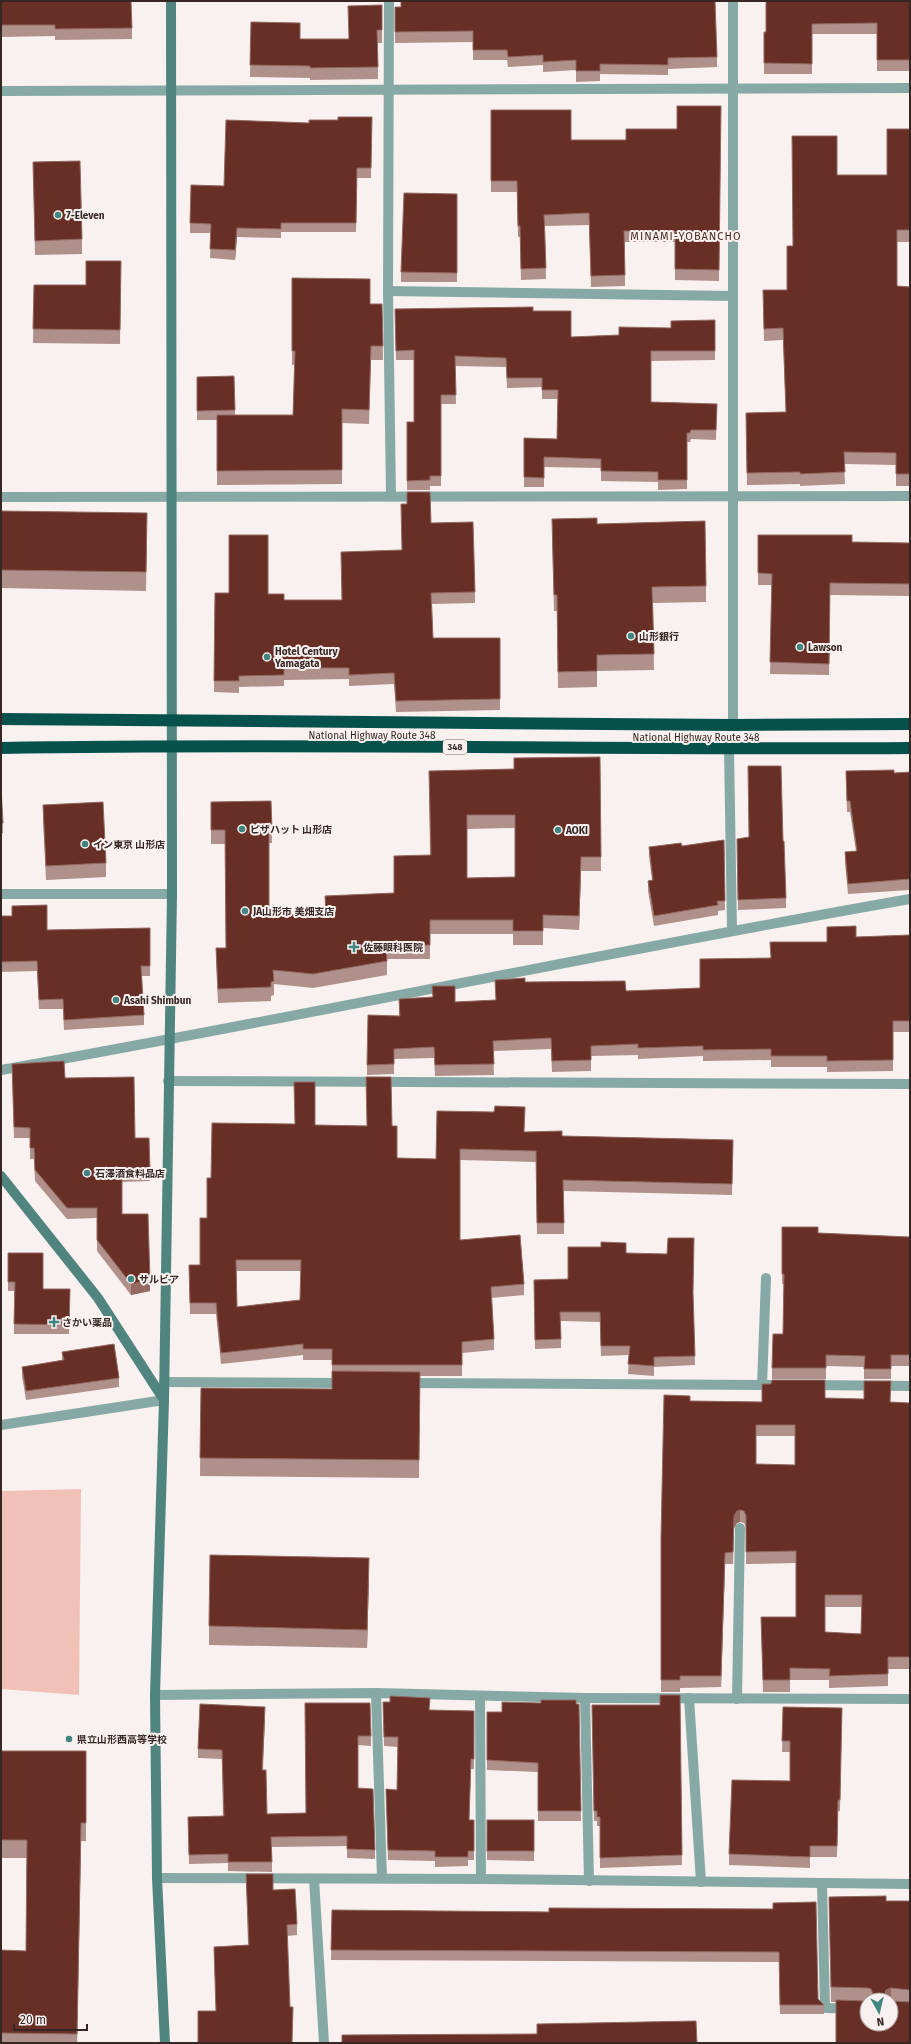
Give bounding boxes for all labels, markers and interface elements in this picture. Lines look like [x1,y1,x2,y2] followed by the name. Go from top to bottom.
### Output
[53,210,63,220] marker: 7-Eleven
[66,210,105,222] place label: 7-Eleven
[630,230,742,243] district label: MINAMI-YOBANCHO
[626,631,636,641] marker: 山形銀行
[639,631,679,643] place label: 山形銀行
[795,642,805,652] marker: Lawson
[808,642,843,654] place label: Lawson
[274,646,338,670] place label: Hotel Century Yamagata
[262,652,272,662] marker: Hotel Century Yamagata
[309,730,436,742] street label: National Highway Route 348
[633,732,760,744] street label: National Highway Route 348
[443,740,467,754] road number: 348
[237,824,247,834] marker: ピザハット 山形店
[250,824,332,836] place label: ピザハット 山形店
[553,825,563,835] marker: AOKI
[565,825,588,837] place label: AOKI
[80,839,90,849] marker: イン東京 山形店
[93,839,165,851] place label: イン東京 山形店
[240,906,250,916] marker: JA山形市 美畑支店
[252,906,334,918] place label: JA山形市 美畑支店
[348,941,360,953] marker: 佐藤眼科医院
[363,942,423,954] place label: 佐藤眼科医院
[111,995,121,1005] marker: Asahi Shimbun
[123,995,192,1007] place label: Asahi Shimbun
[82,1168,92,1178] marker: 石澤酒食料品店
[95,1168,165,1180] place label: 石澤酒食料品店
[126,1274,136,1284] marker: サルビア
[139,1274,179,1286] place label: サルビア
[49,1317,59,1327] marker: さかい薬品
[62,1317,112,1329] place label: さかい薬品
[64,1734,74,1744] marker: 県立山形西高等学校
[77,1734,167,1746] place label: 県立山形西高等学校
[859,1992,899,2032] north arrow
[14,2006,87,2032] scale bar
[20,2013,46,2027] text: 20 m
[876,2014,885,2028] text: N

